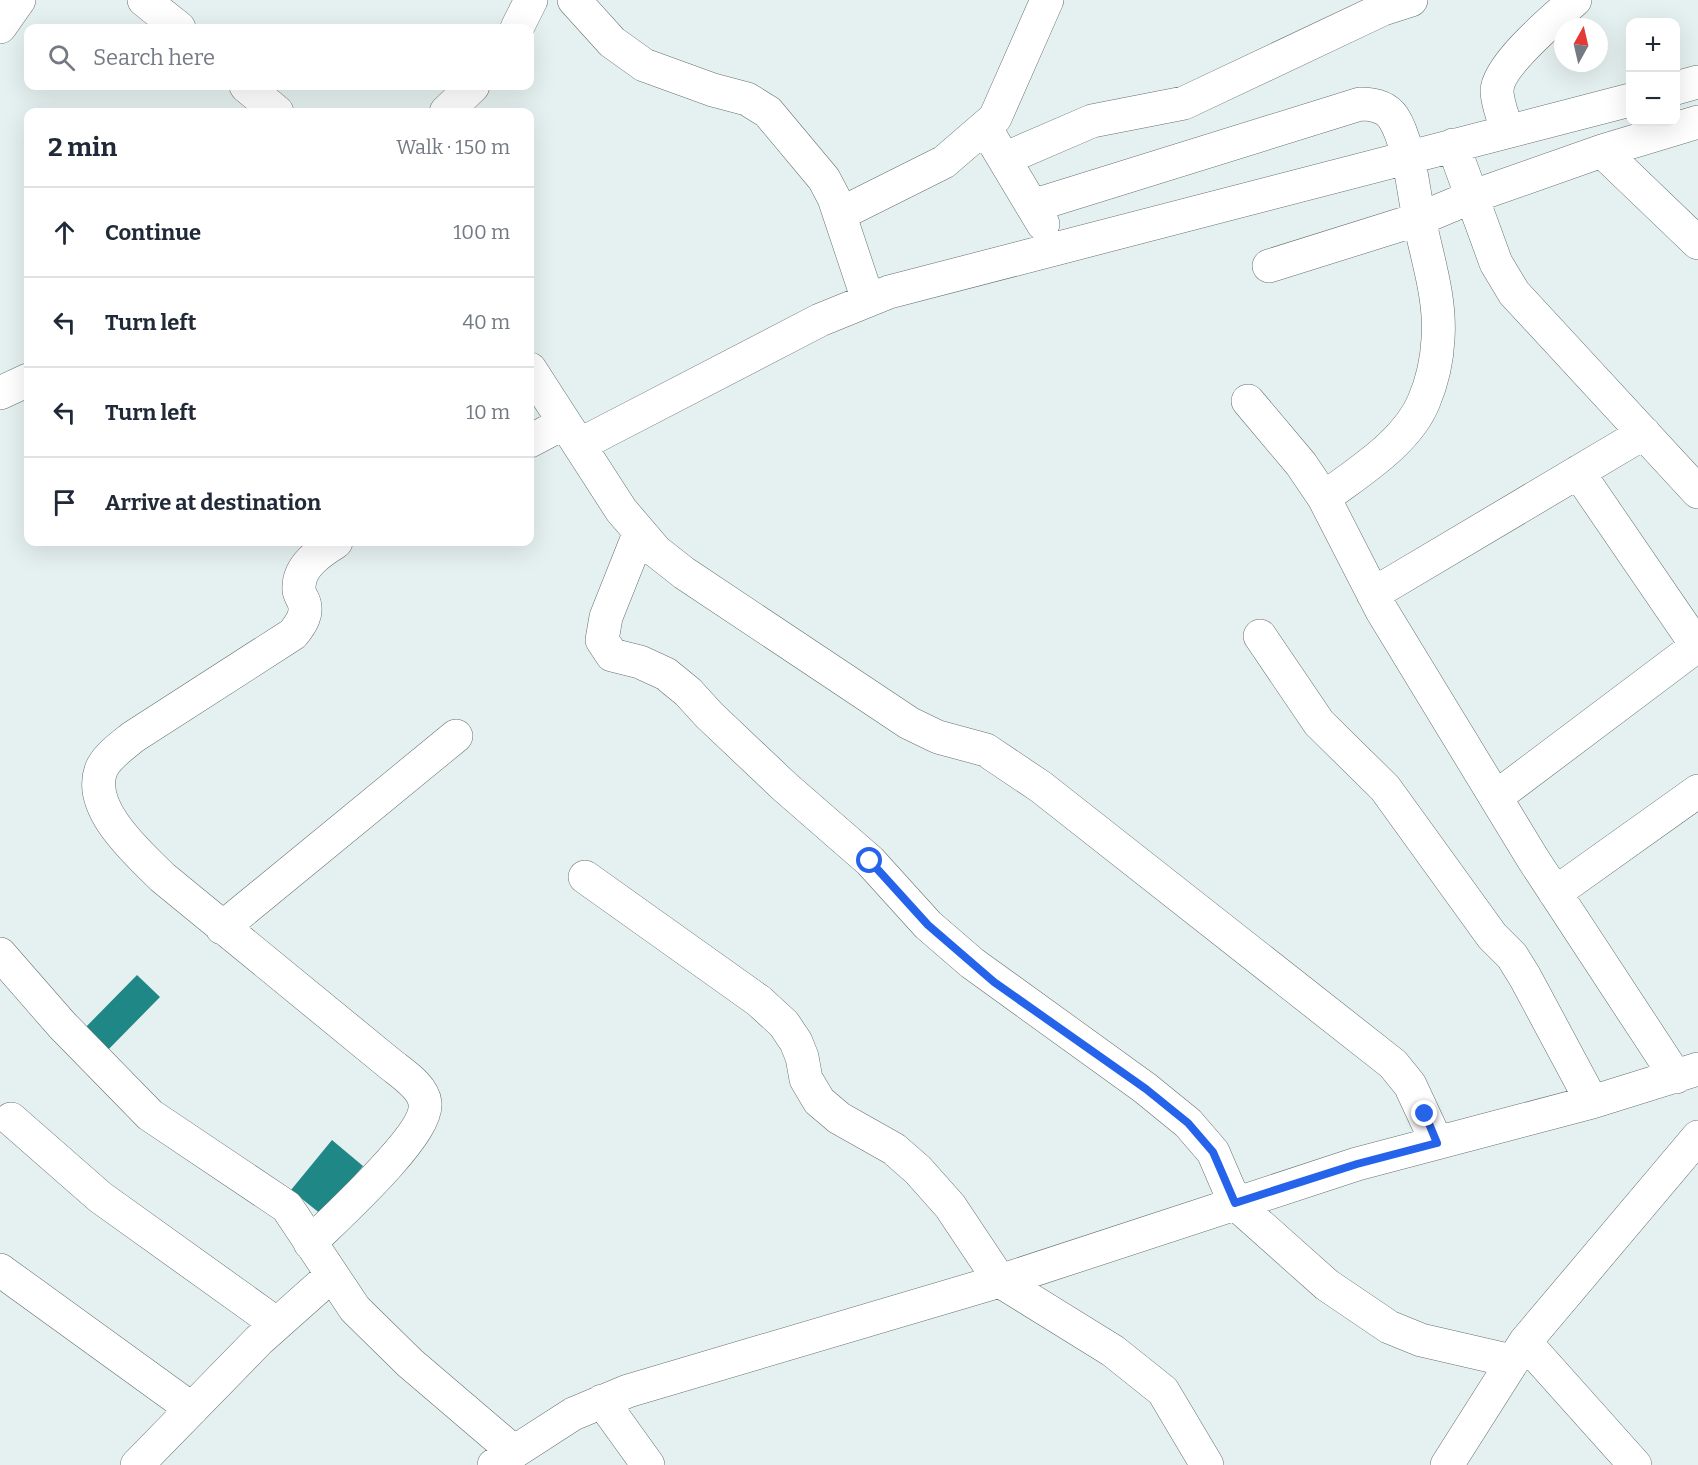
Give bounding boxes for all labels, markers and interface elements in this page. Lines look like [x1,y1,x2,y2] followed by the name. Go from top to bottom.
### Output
[1554,18,1608,72] north arrow
[1626,18,1680,126] map controls
[1626,18,1680,72] button: +
[24,24,534,90] search box
[45,41,78,74] icon: search
[93,44,215,71] text: Search here
[1626,72,1680,126] button: −
[48,132,117,163] text: 2 min
[396,135,510,159] text: Walk · 150 m
[48,216,81,249] icon: ahead
[105,219,201,246] text: Continue
[453,220,510,244] text: 100 m
[48,306,81,339] icon: left
[105,309,197,336] text: Turn left
[462,310,510,334] text: 40 m
[48,396,81,429] icon: left
[105,399,197,426] text: Turn left
[466,400,510,424] text: 10 m
[48,486,81,519] icon: arrive
[105,489,321,516] text: Arrive at destination
[856,847,882,873] route start
[1411,1100,1437,1126] route end

